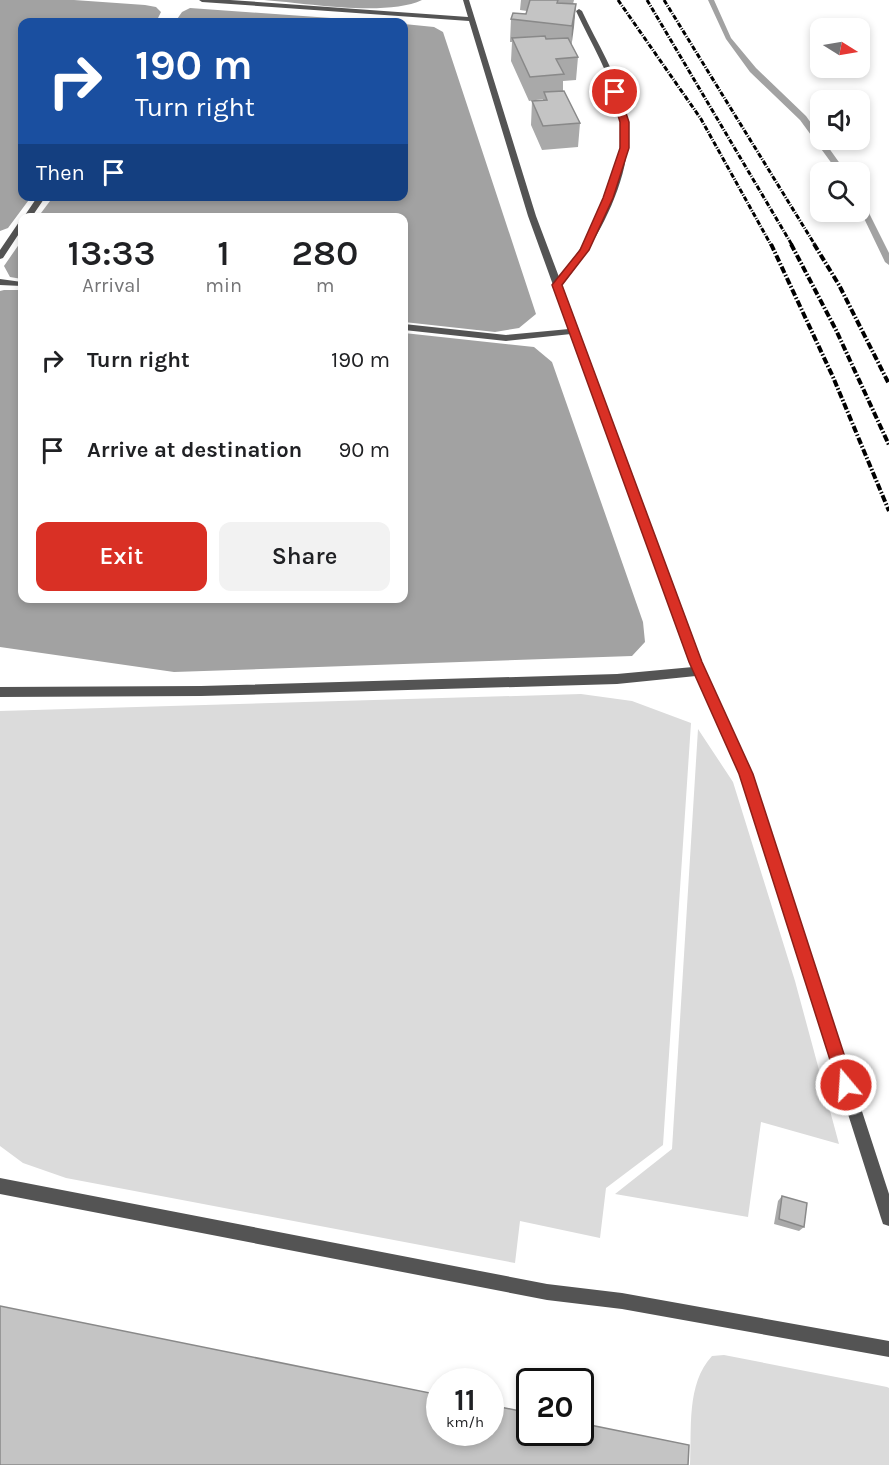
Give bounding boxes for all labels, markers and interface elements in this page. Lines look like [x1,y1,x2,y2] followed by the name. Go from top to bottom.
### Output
[810,18,870,78] north arrow
[810,18,870,222] map controls
[135,40,253,90] text: 190 m
[36,42,114,120] icon: right
[589,66,640,117] pin
[598,75,631,108] icon: arrive
[810,90,870,150] button: sound
[135,91,255,123] text: Turn right
[97,156,130,189] icon: arrive
[36,160,85,186] text: Then
[810,162,870,222] button: search
[68,232,156,274] text: 13:33
[217,232,230,274] text: 1
[292,232,358,274] text: 280
[82,274,141,297] text: Arrival
[205,274,242,297] text: min
[316,274,334,297] text: m
[36,344,69,377] icon: right
[87,347,190,373] text: Turn right
[331,347,390,373] text: 190 m
[36,434,69,467] icon: arrive
[87,437,302,463] text: Arrive at destination
[338,437,390,463] text: 90 m
[36,522,207,591] button: Exit
[219,522,390,591] button: Share
[814,1053,878,1117] position arrow
[516,1368,594,1446] speed limit sign: 20
[454,1382,476,1418] text: 11
[446,1413,484,1431] text: km/h

